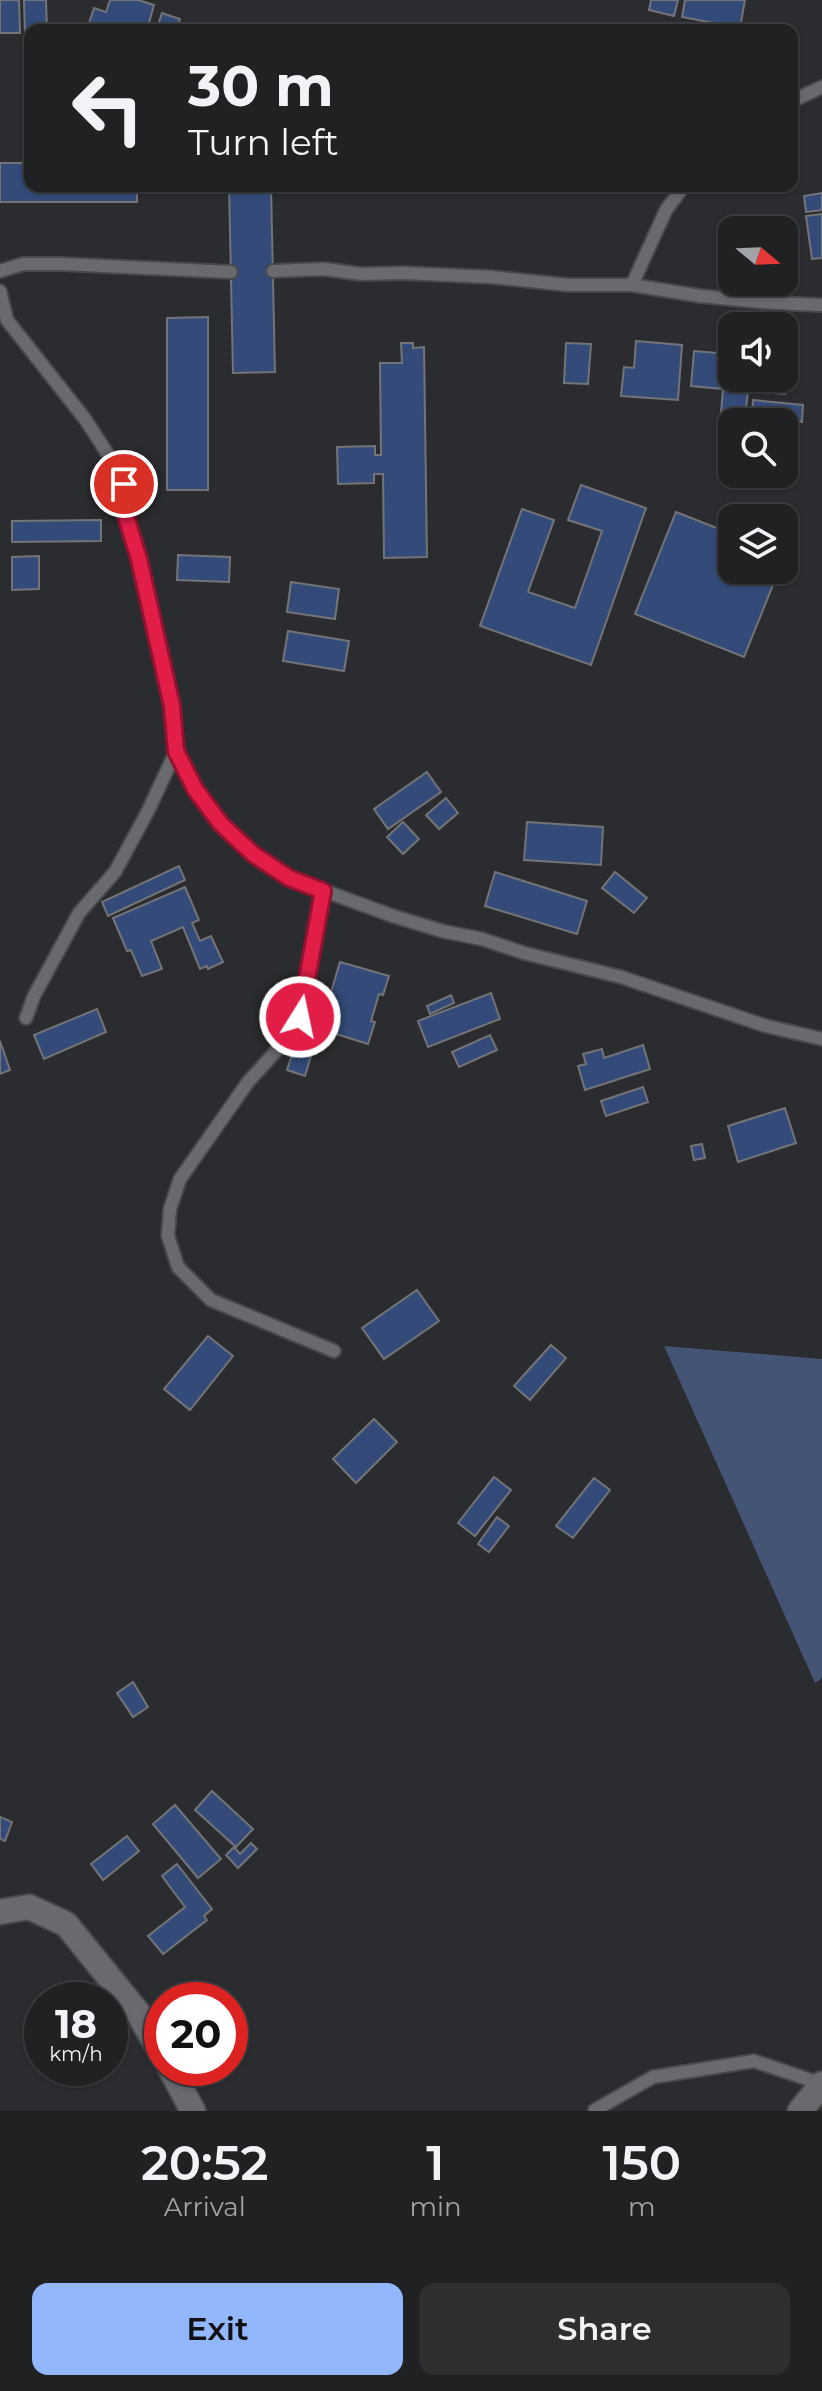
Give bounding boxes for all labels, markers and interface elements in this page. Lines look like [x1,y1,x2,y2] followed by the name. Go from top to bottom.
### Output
[188,52,334,120] text: 30 m
[56,56,160,160] icon: left
[188,120,339,164] text: Turn left
[718,216,798,296] north arrow
[718,216,798,584] map controls
[718,312,798,392] button: sound
[718,408,798,488] button: search
[90,450,158,518] pin
[102,462,146,506] icon: arrive
[718,504,798,584] button: layers
[258,975,342,1059] position arrow
[144,1982,248,2086] speed limit sign: 20
[55,1999,97,2048] text: 18
[49,2042,103,2066] text: km/h
[141,2134,269,2192] text: 20:52
[426,2134,445,2192] text: 1
[602,2134,681,2192] text: 150
[164,2191,246,2223] text: Arrival
[409,2191,462,2223] text: min
[628,2191,656,2223] text: m
[32,2283,403,2375] button: Exit
[419,2283,790,2375] button: Share

